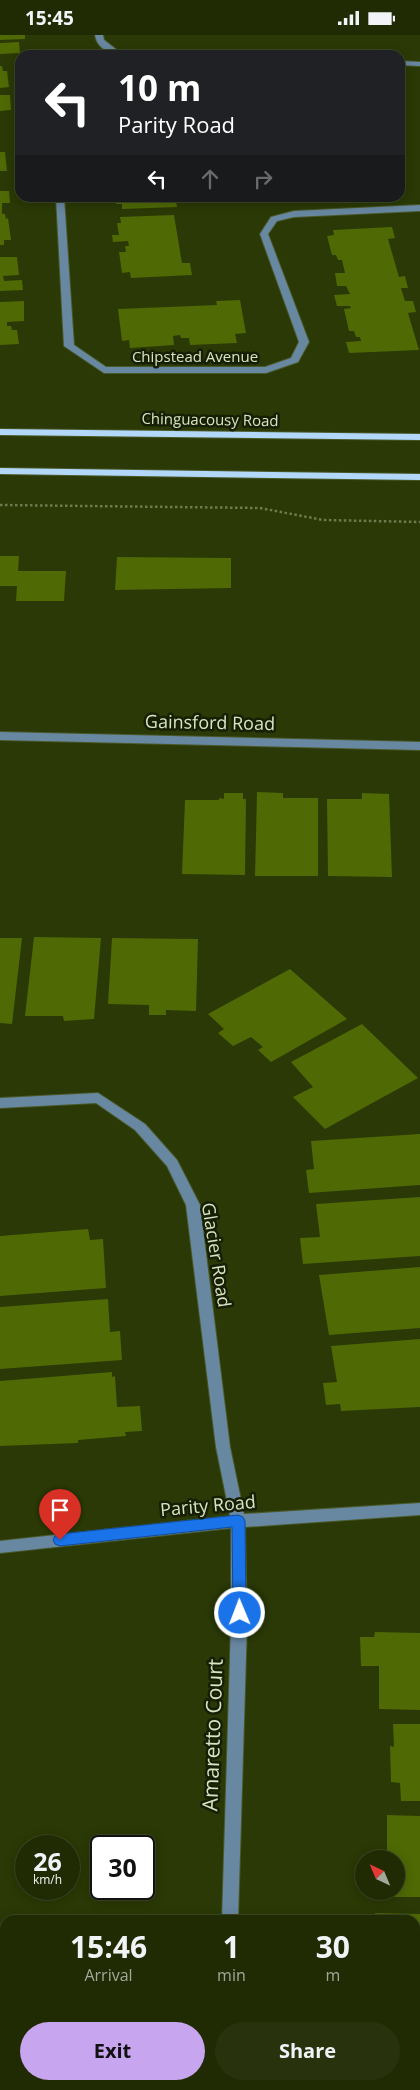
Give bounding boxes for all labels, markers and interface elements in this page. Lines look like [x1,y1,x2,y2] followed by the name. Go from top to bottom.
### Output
[25,5,74,31] text: 15:45
[118,64,201,111] text: 10 m
[35,70,100,135] icon: left
[118,109,235,139] text: Parity Road
[143,165,171,193] icon: left
[196,165,224,193] icon: ahead
[249,165,277,193] icon: right
[132,346,258,366] street label: Chipstead Avenue
[141,408,279,430] street label: Chinguacousy Road
[145,709,275,735] street label: Gainsford Road
[197,1201,237,1309] street label: Glacier Road
[39,1489,81,1540] pin
[159,1489,257,1521] street label: Parity Road
[46,1496,74,1524] icon: arrive
[213,1586,265,1638] position arrow
[195,1658,229,1812] street label: Amaretto Court
[90,1835,155,1900] speed limit sign: 30
[33,1844,62,1878] text: 26
[355,1850,405,1900] north arrow
[355,1850,405,1900] map controls
[33,1871,62,1888] text: km/h
[70,1926,147,1967] text: 15:46
[223,1926,240,1967] text: 1
[316,1926,350,1967] text: 30
[84,1964,133,1986] text: Arrival
[217,1964,246,1986] text: min
[325,1964,340,1986] text: m
[20,2022,205,2080] button: Exit
[215,2022,400,2080] button: Share

